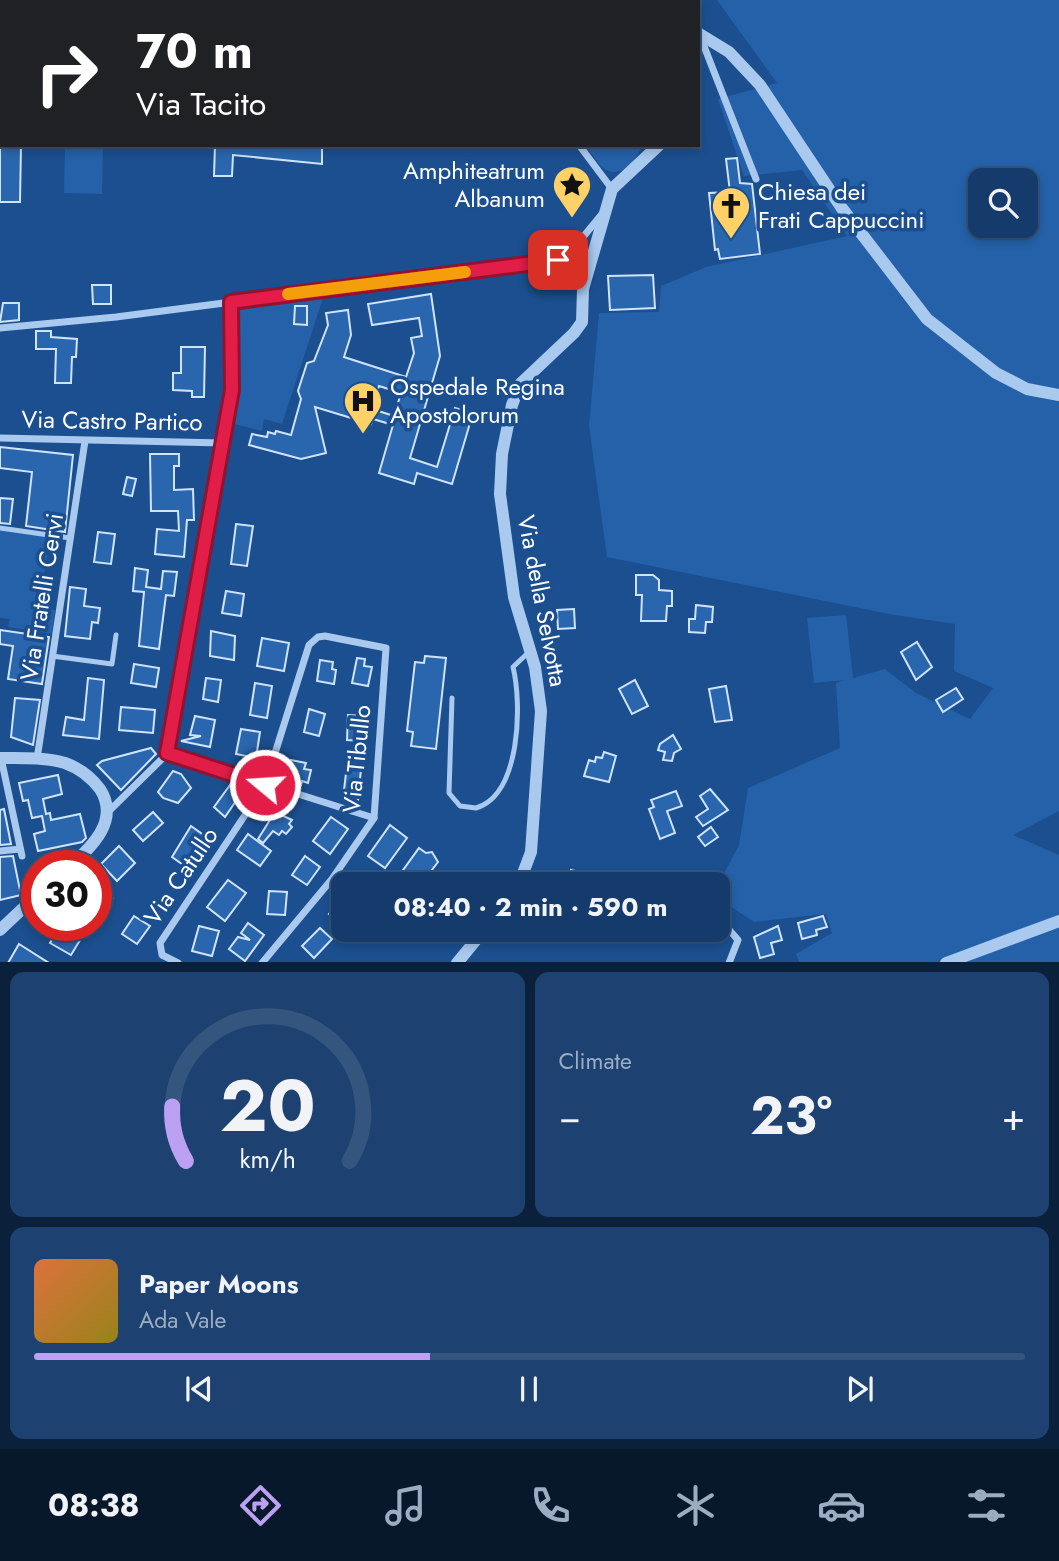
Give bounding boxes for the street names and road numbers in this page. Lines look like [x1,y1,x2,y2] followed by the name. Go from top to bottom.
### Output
[21,401,203,440] street label: Via Castro Partico
[11,511,72,683] street label: Via Fratelli Cervi
[509,512,576,690] street label: Via della Selvotta
[333,703,380,815] street label: Via Tibullo
[135,820,226,932] street label: Via Catullo

